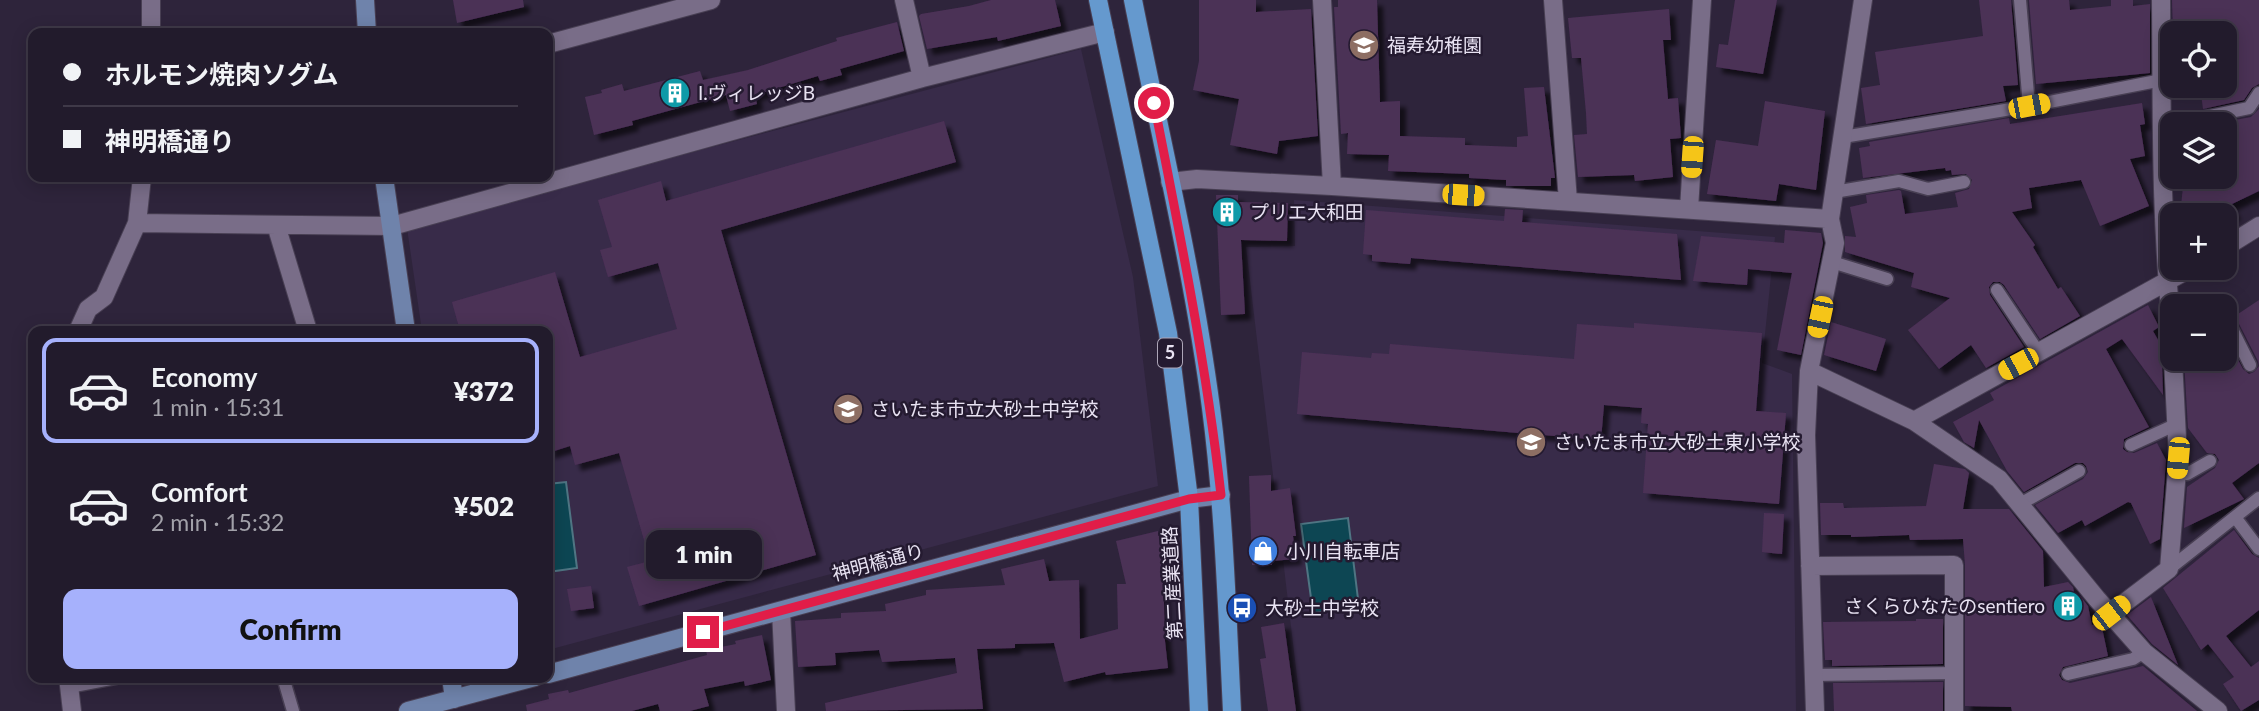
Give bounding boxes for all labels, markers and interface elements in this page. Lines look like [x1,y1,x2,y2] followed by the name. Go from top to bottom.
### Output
[2160,21,2237,371] map controls
[2160,21,2237,98] button: locate
[1347,28,1381,62] school or university icon: 福寿幼稚園
[1387,33,1482,56] place label: 福寿幼稚園
[105,58,338,90] text: ホルモン焼肉ソグム
[658,76,692,110] building icon: I.ヴィレッジB
[698,81,815,104] place label: I.ヴィレッジB
[1138,87,1170,119] route start
[2007,92,2052,120] car
[2160,112,2237,189] button: layers
[105,125,235,157] text: 神明橋通り
[1681,135,1704,179] car
[1442,183,1485,207] car
[1210,195,1244,229] building icon: プリエ大和田
[1250,200,1364,223] place label: プリエ大和田
[2160,203,2237,280] button: +
[1806,294,1835,340] car
[2160,294,2237,371] button: −
[1158,338,1182,368] road number: 5
[1995,345,2042,383] car
[67,359,130,422] icon: car
[151,361,257,393] text: Economy
[454,375,514,407] text: ¥372
[831,392,865,426] school or university icon: さいたま市立大砂土中学校
[151,393,284,421] text: 1 min · 15:31
[871,397,1098,420] place label: さいたま市立大砂土中学校
[1514,425,1548,459] school or university icon: さいたま市立大砂土東小学校
[1554,430,1800,453] place label: さいたま市立大砂土東小学校
[2166,436,2191,480] car
[67,474,130,537] icon: car
[151,476,248,508] text: Comfort
[454,490,514,522] text: ¥502
[151,508,284,536] text: 2 min · 15:32
[1157,525,1186,641] street label: 第二産業道路
[645,530,761,580] callout: 1 min
[1246,534,1280,568] shop icon: 小川自転車店
[829,538,927,585] street label: 神明橋通り
[1286,539,1400,562] place label: 小川自転車店
[675,540,733,568] text: 1 min
[63,589,518,669] button: Confirm
[2051,589,2085,623] building icon: さくらひなたのsentiero
[1225,591,1259,625] bus stop icon: 大砂土中学校
[2088,592,2135,634] car
[1844,594,2045,617] place label: さくらひなたのsentiero
[1265,596,1379,619] place label: 大砂土中学校
[687,616,719,648] route end

